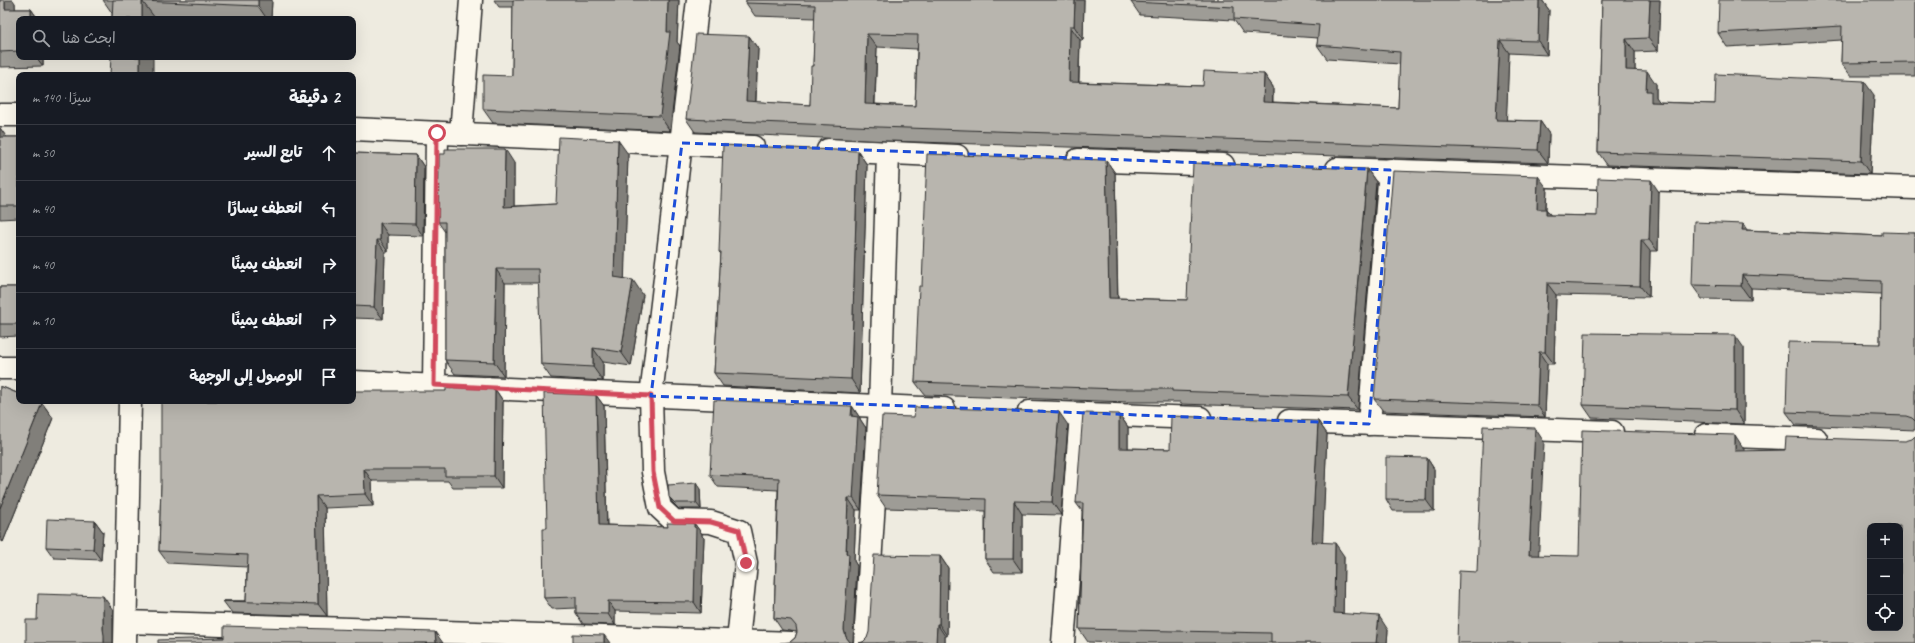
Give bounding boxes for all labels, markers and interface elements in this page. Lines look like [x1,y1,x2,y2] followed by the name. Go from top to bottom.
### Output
[16,16,356,60] search box
[30,27,52,49] icon: search
[62,29,116,48] text: ابحث هنا
[289,87,340,108] text: 2 دقيقة
[32,90,91,106] text: سيرًا · 140 m
[428,124,446,142] route start
[318,142,340,164] icon: ahead
[245,143,302,162] text: تابع السير
[32,145,54,161] text: 50 m
[318,198,340,220] icon: left
[227,199,302,218] text: انعطف يسارًا
[32,201,54,217] text: 40 m
[318,254,340,276] icon: right
[231,255,302,274] text: انعطف يمينًا
[32,257,54,273] text: 40 m
[318,310,340,332] icon: right
[231,311,302,330] text: انعطف يمينًا
[32,313,54,329] text: 10 m
[318,366,340,388] icon: arrive
[189,367,302,386] text: الوصول إلى الوجهة
[1867,523,1903,631] map controls
[1867,523,1903,559] button: +
[737,554,755,572] route end
[1867,559,1903,595] button: −
[1867,595,1903,631] button: locate

